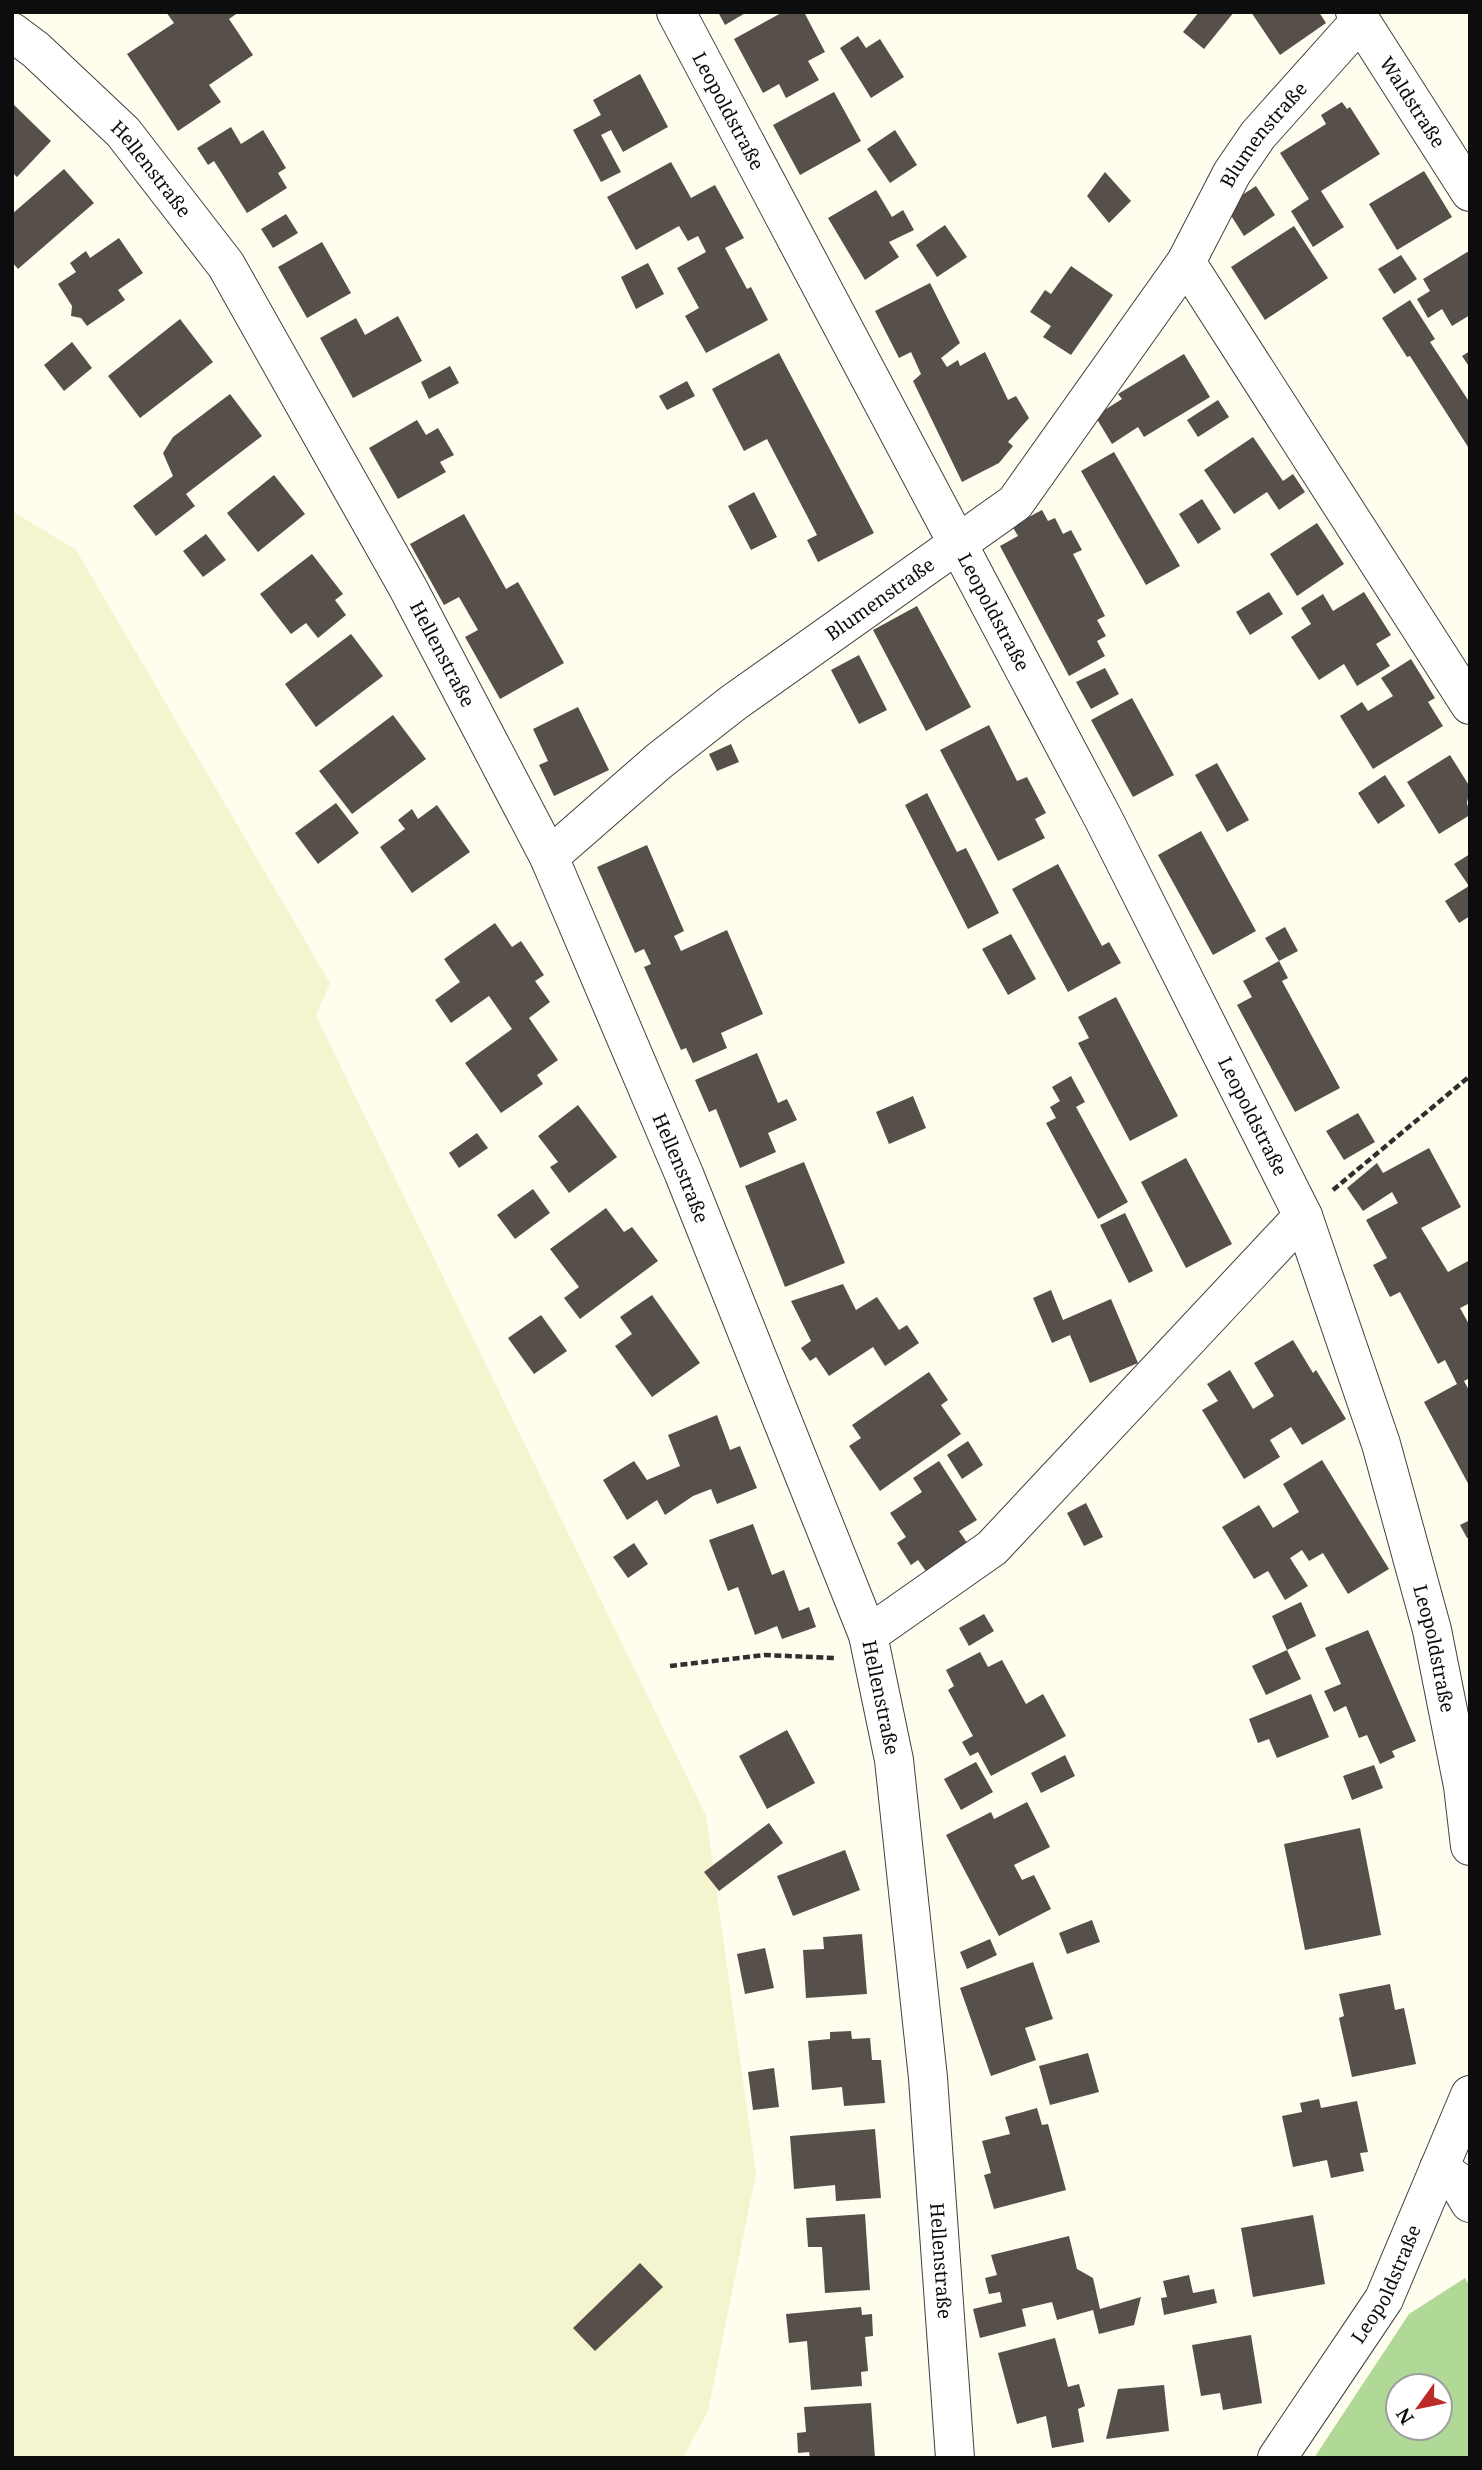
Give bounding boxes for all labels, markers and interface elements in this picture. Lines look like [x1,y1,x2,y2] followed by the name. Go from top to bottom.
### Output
[686,47,770,175] street label: Leopoldstraße
[1374,51,1452,153] street label: Waldstraße
[1214,76,1313,192] street label: Blumenstraße
[105,114,197,223] street label: Hellenstraße
[952,548,1036,676] street label: Leopoldstraße
[820,551,939,646] street label: Blumenstraße
[404,596,481,712] street label: Hellenstraße
[1212,1052,1294,1180] street label: Leopoldstraße
[647,1109,715,1227] street label: Hellenstraße
[1407,1582,1461,1715] street label: Leopoldstraße
[856,1638,906,1757] street label: Hellenstraße
[924,2202,958,2320] street label: Hellenstraße
[1345,2221,1427,2348] street label: Leopoldstraße
[1384,2372,1454,2442] north arrow
[1390,2403,1420,2430] text: N

